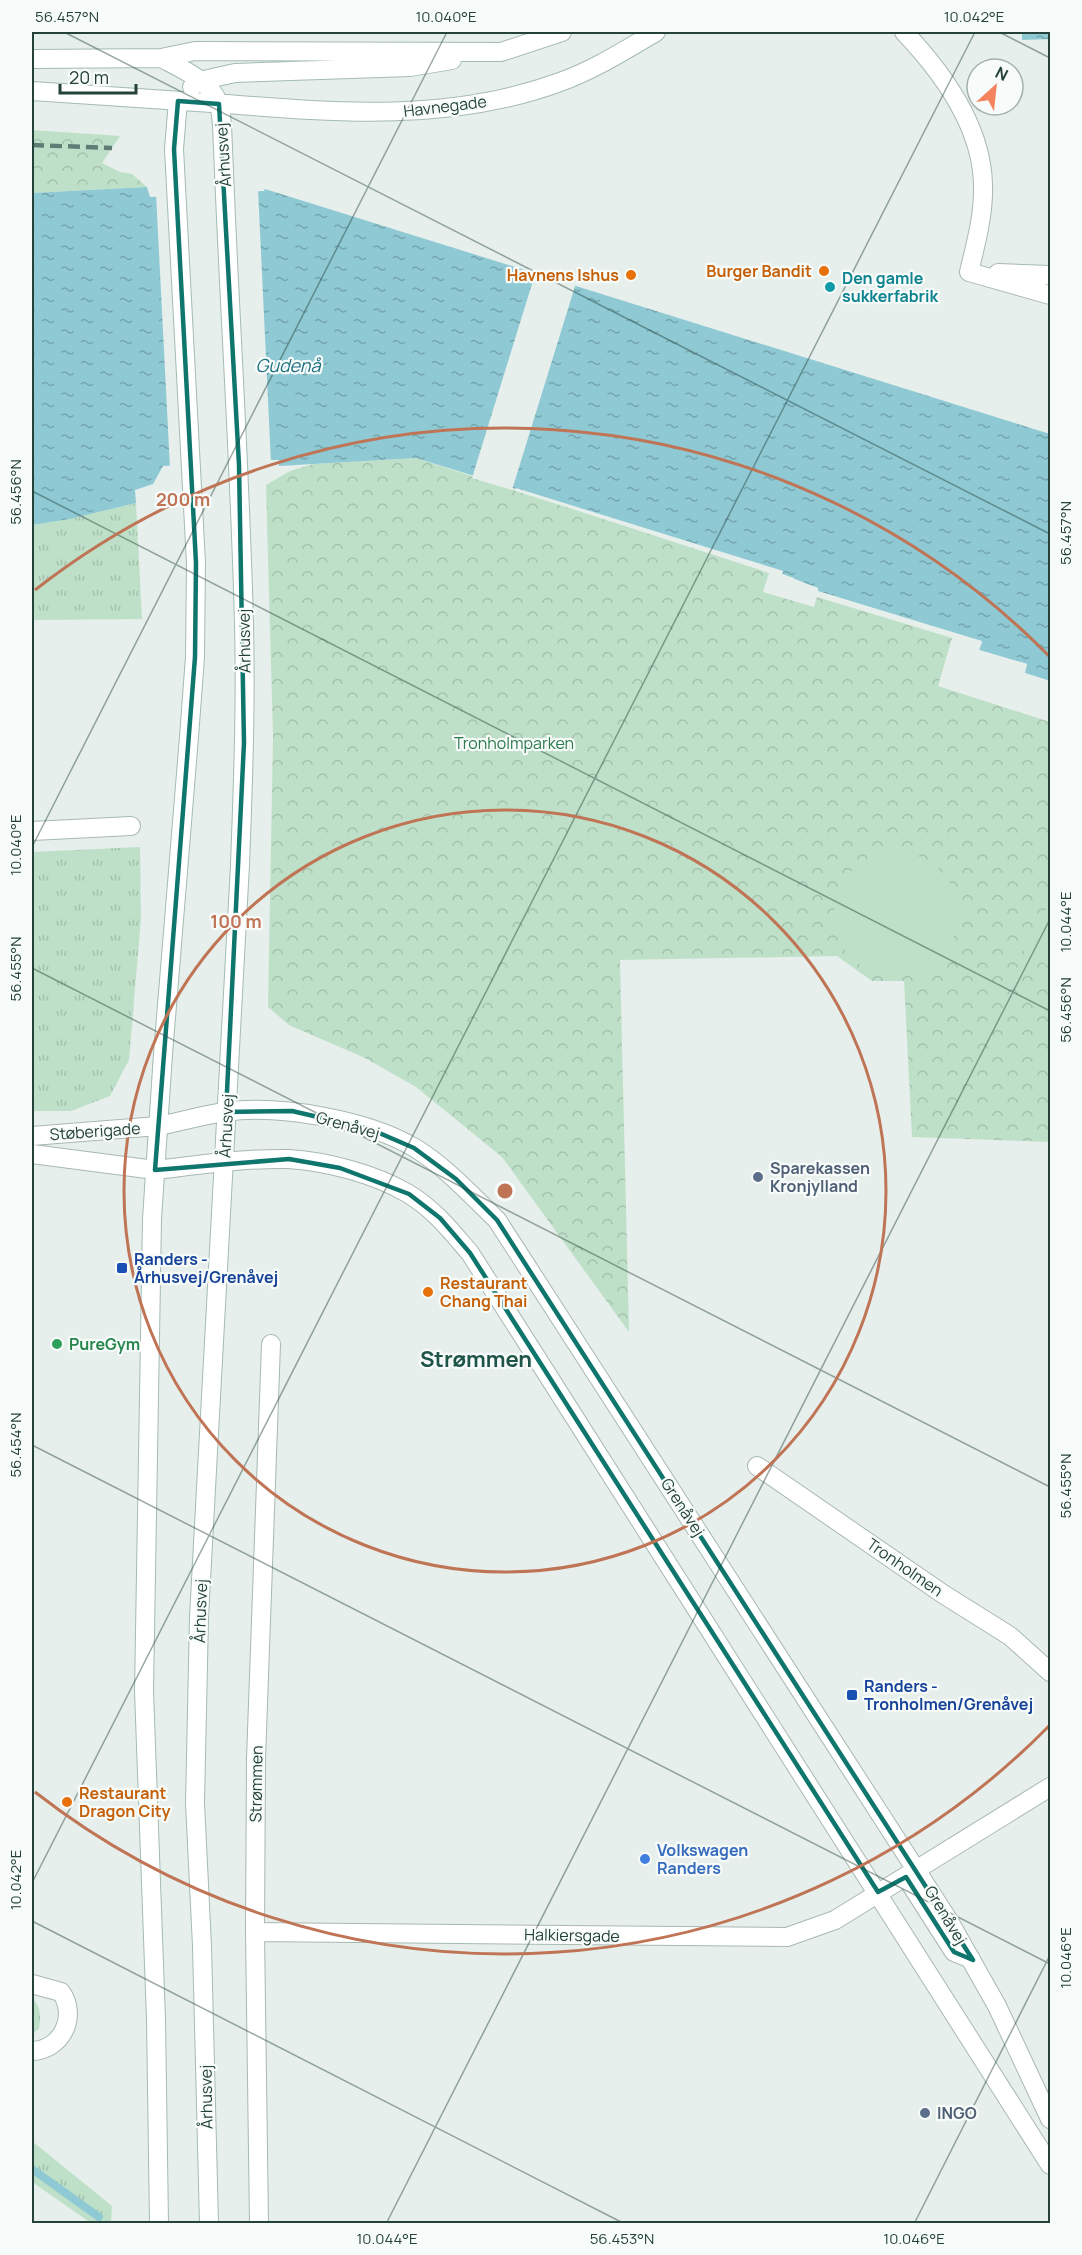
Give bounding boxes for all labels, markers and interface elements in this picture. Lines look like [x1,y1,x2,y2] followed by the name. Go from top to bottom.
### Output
[35,6,99,27] text: 56.457°N
[415,6,477,27] text: 10.040°E
[944,6,1004,27] text: 10.042°E
[60,57,136,95] scale bar
[965,57,1025,117] north arrow
[992,61,1012,86] text: N
[69,65,109,89] text: 20 m
[402,90,488,122] street label: Havnegade
[210,122,236,188] street label: Århusvej
[706,260,812,282] place label: Burger Bandit
[507,264,619,286] place label: Havnens Ishus
[817,264,831,278] marker: Burger Bandit
[842,267,938,307] place label: Den gamle sukkerfabrik
[624,268,638,282] marker: Havnens Ishus
[823,280,837,294] marker: Den gamle sukkerfabrik
[256,353,321,377] water label: Gudenå
[5,459,26,525] text: 56.456°N
[156,487,210,511] text: 200 m
[1055,501,1076,565] text: 56.457°N
[232,609,256,673] street label: Århusvej
[454,732,574,754] park label: Tronholmparken
[5,814,26,876] text: 10.040°E
[1055,891,1076,953] text: 10.044°E
[210,909,262,933] text: 100 m
[5,937,26,1001] text: 56.455°N
[1055,977,1076,1043] text: 56.456°N
[213,1093,239,1159] street label: Århusvej
[314,1106,382,1144] street label: Grenåvej
[49,1117,141,1145] street label: Støberigade
[770,1157,870,1197] place label: Sparekassen Kronjylland
[751,1170,765,1184] marker: Sparekassen Kronjylland
[495,1181,515,1201] centre of rings
[134,1248,278,1288] place label: Randers - Århusvej/Grenåvej
[115,1261,129,1275] marker: Randers - Århusvej/Grenåvej
[440,1272,528,1312] place label: Restaurant Chang Thai
[421,1285,435,1299] marker: Restaurant Chang Thai
[69,1333,140,1355] place label: PureGym
[50,1337,64,1351] marker: PureGym
[420,1344,532,1374] district label: Strømmen
[5,1412,26,1478] text: 56.454°N
[1055,1454,1076,1518] text: 56.455°N
[656,1474,710,1540] street label: Grenåvej
[863,1533,947,1601] street label: Tronholmen
[188,1579,212,1643] street label: Århusvej
[864,1675,1033,1715] place label: Randers - Tronholmen/Grenåvej
[845,1688,859,1702] marker: Randers - Tronholmen/Grenåvej
[244,1745,268,1823] street label: Strømmen
[79,1782,171,1822] place label: Restaurant Dragon City
[60,1795,74,1809] marker: Restaurant Dragon City
[657,1839,748,1879] place label: Volkswagen Randers
[5,1850,26,1910] text: 10.042°E
[638,1852,652,1866] marker: Volkswagen Randers
[920,1881,972,1949] street label: Grenåvej
[524,1923,620,1947] street label: Halkiersgade
[1055,1927,1076,1989] text: 10.046°E
[194,2065,218,2129] street label: Århusvej
[937,2102,977,2124] place label: INGO
[918,2106,932,2120] marker: INGO
[356,2228,418,2249] text: 10.044°E
[590,2228,654,2249] text: 56.453°N
[883,2228,945,2249] text: 10.046°E

